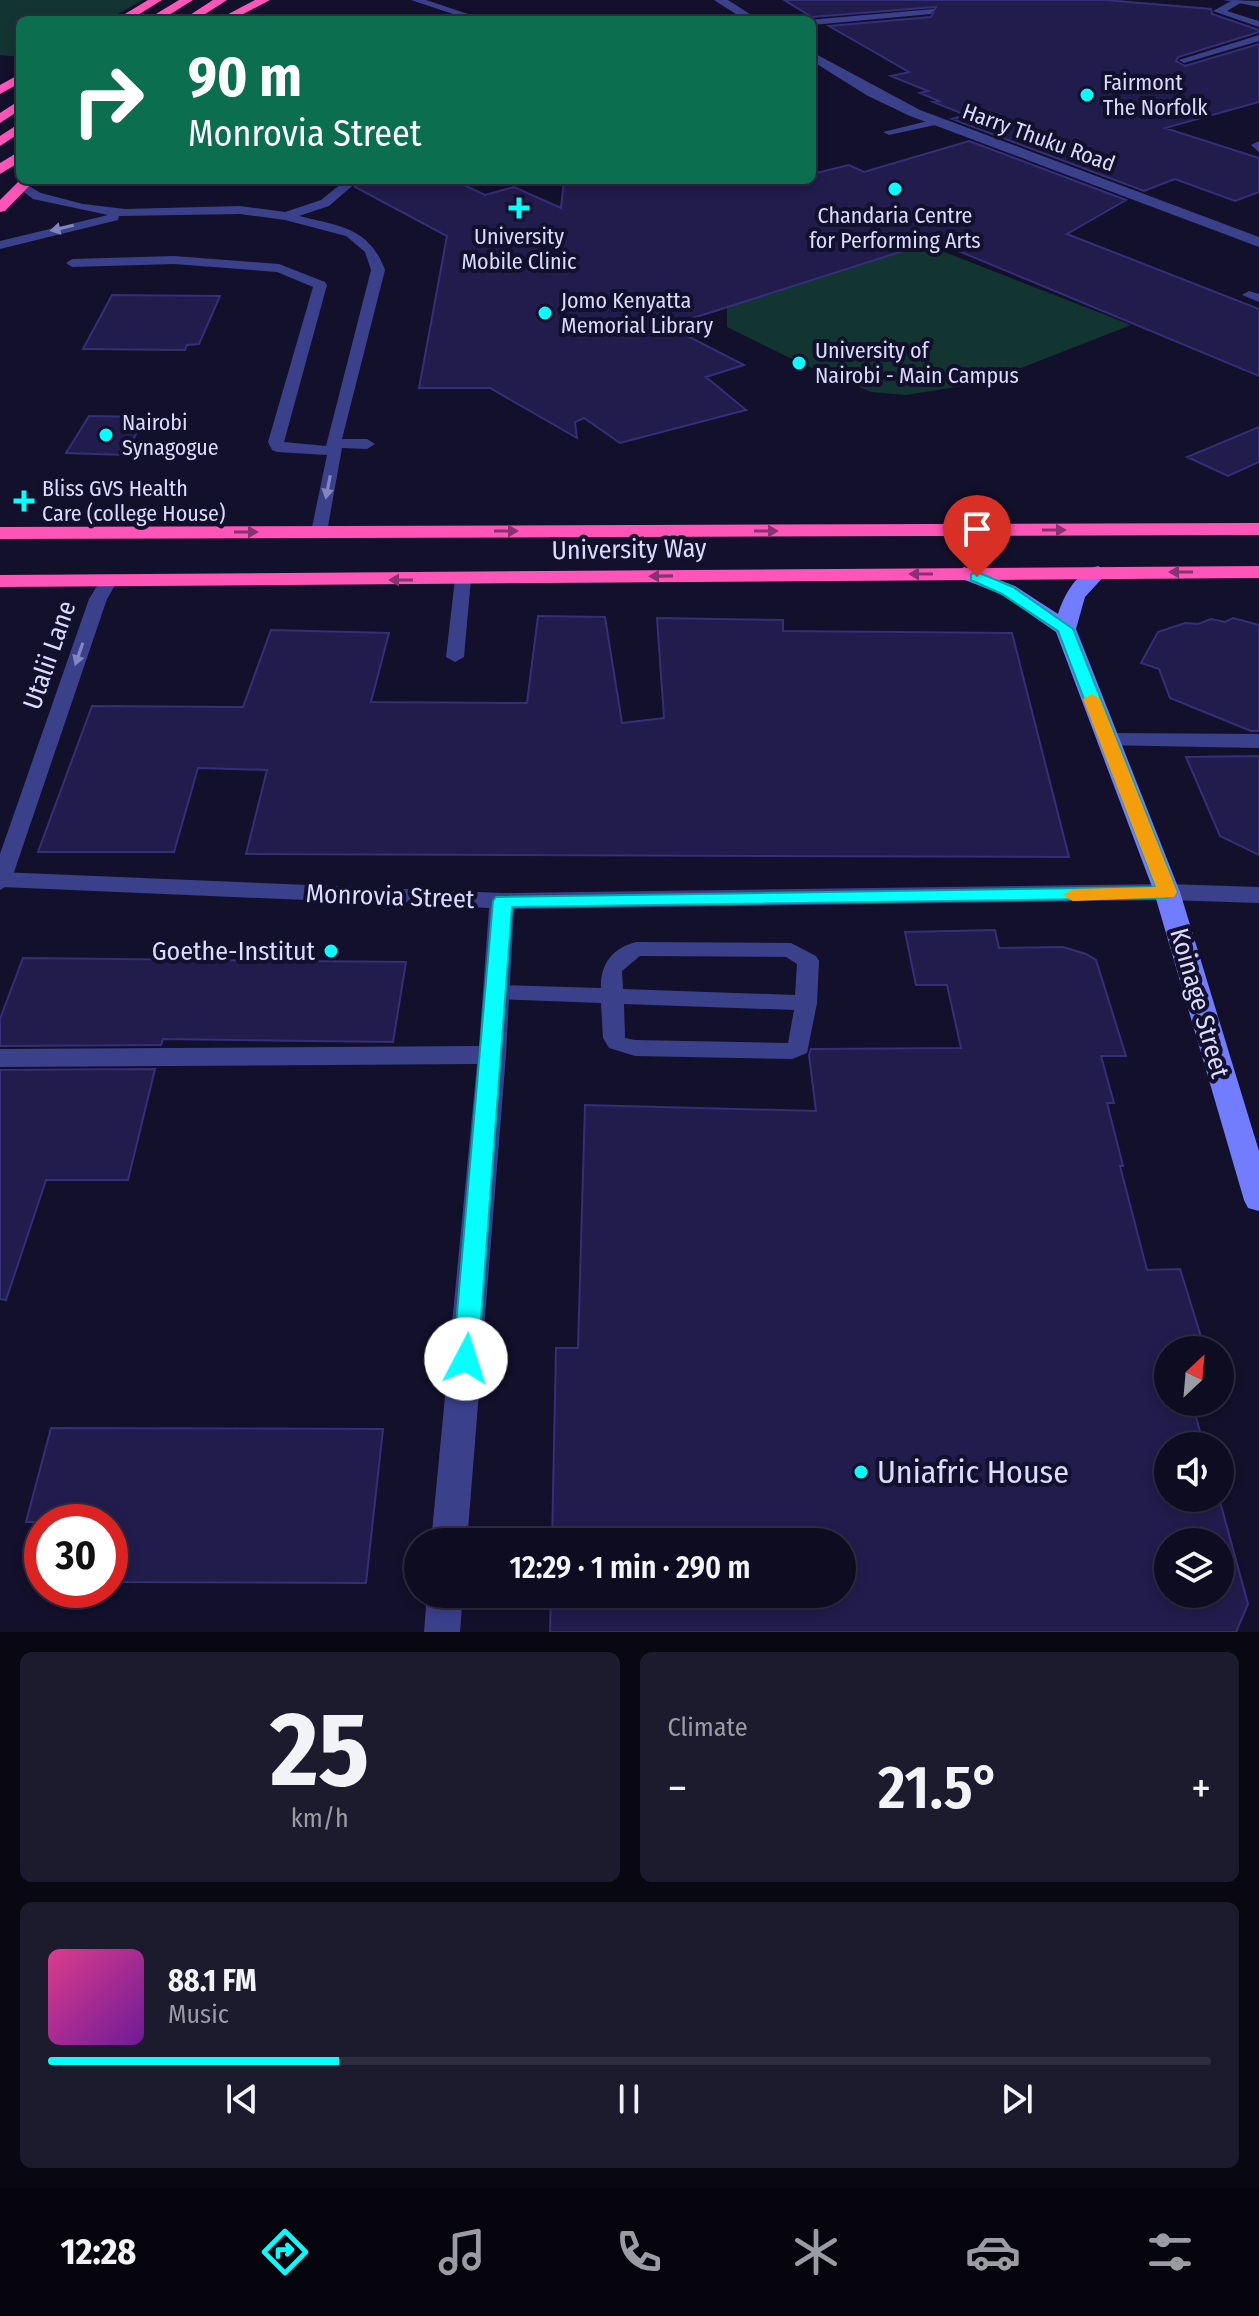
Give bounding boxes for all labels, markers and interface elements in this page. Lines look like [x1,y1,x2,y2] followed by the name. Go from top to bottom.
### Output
[188,44,302,111] text: 90 m
[56,48,160,152] icon: right
[1103,69,1208,121] place label: Fairmont The Norfolk
[1078,86,1096,104] marker: Fairmont The Norfolk
[959,97,1119,178] street label: Harry Thuku Road
[188,112,422,156] text: Monrovia Street
[886,180,904,198] marker: Chandaria Centre for Performing Arts
[508,197,530,219] marker: University Mobile Clinic
[809,202,981,254] place label: Chandaria Centre for Performing Arts
[50,222,75,235] one-way arrow
[461,223,577,275] place label: University Mobile Clinic
[561,287,713,339] place label: Jomo Kenyatta Memorial Library
[536,304,554,322] marker: Jomo Kenyatta Memorial Library
[815,337,1019,389] place label: University of Nairobi - Main Campus
[790,354,808,372] marker: University of Nairobi - Main Campus
[122,409,219,461] place label: Nairobi Synagogue
[97,426,115,444] marker: Nairobi Synagogue
[42,475,225,527] place label: Bliss GVS Health Care (college House)
[321,475,334,500] one-way arrow
[13,490,35,512] marker: Bliss GVS Health Care (college House)
[943,495,1011,577] pin
[955,507,999,551] icon: arrive
[1042,524,1067,537] one-way arrow
[494,525,519,537] one-way arrow
[754,525,779,537] one-way arrow
[234,526,259,538] one-way arrow
[551,533,707,566] street label: University Way
[1168,566,1193,578] one-way arrow
[908,567,933,580] one-way arrow
[648,570,673,583] one-way arrow
[388,573,413,586] one-way arrow
[16,597,82,714] street label: Utalii Lane
[72,642,84,666] one-way arrow
[305,878,475,915] street label: Monrovia Street
[1163,925,1236,1082] street label: Koinage Street
[152,936,315,967] place label: Goethe-Institut
[322,942,340,960] marker: Goethe-Institut
[424,1317,508,1401] position arrow
[1154,1336,1234,1416] north arrow
[1154,1336,1234,1608] map controls
[1154,1432,1234,1512] button: sound
[877,1453,1069,1491] place label: Uniafric House
[852,1463,870,1481] marker: Uniafric House
[24,1504,128,1608] speed limit sign: 30
[1154,1528,1234,1608] button: layers
[509,1550,751,1586] text: 12:29 · 1 min · 290 m
[270,1688,369,1813] text: 25
[668,1712,748,1743] text: Climate
[878,1752,1000,1824] text: 21.5°
[668,1762,687,1815] text: −
[1191,1762,1211,1815] text: +
[291,1803,349,1834] text: km/h
[168,1963,257,1999] text: 88.1 FM
[168,1999,229,2030] text: Music
[220,2077,264,2121] icon: previous
[607,2077,651,2121] icon: pause
[995,2077,1039,2121] icon: next
[257,2224,313,2280] icon: directions
[434,2224,490,2280] icon: music
[611,2224,667,2280] icon: phone
[788,2224,844,2280] icon: climate
[965,2224,1021,2280] icon: car
[1142,2224,1198,2280] icon: filters
[61,2230,136,2274] text: 12:28

